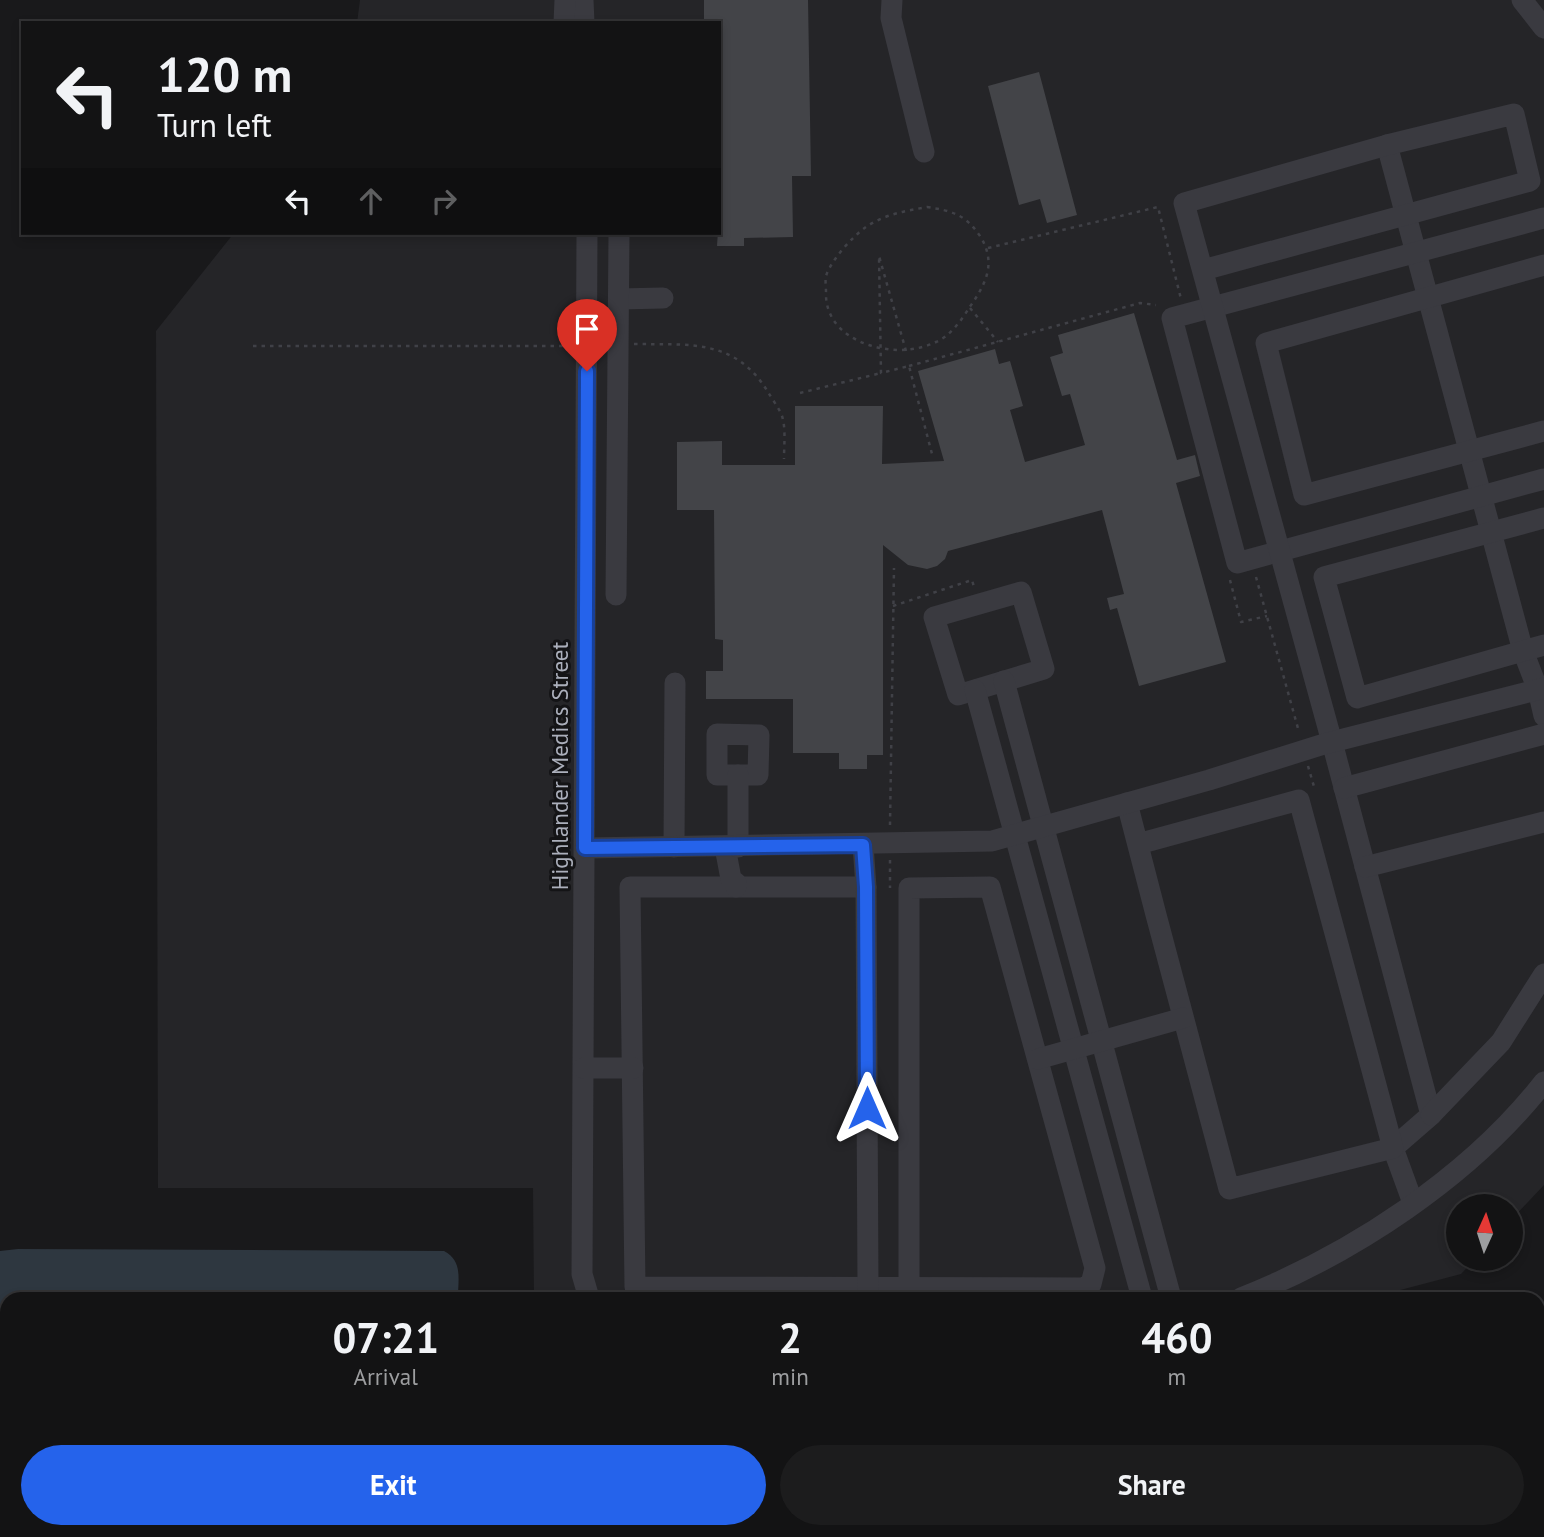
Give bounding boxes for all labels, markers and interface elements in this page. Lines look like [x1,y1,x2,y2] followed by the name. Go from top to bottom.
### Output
[157,42,292,106] text: 120 m
[42,49,133,140] icon: left
[157,104,272,146] text: Turn left
[279,182,317,220] icon: left
[352,182,390,220] icon: ahead
[425,182,463,220] icon: right
[557,299,617,371] pin
[568,310,606,348] icon: arrive
[545,641,574,890] street label: Highlander Medics Street
[830,1071,904,1145] position arrow
[1446,1194,1522,1270] north arrow
[1446,1194,1523,1271] map controls
[332,1310,439,1365] text: 07:21
[778,1310,802,1365] text: 2
[1141,1310,1213,1365] text: 460
[353,1362,418,1391] text: Arrival
[771,1362,809,1391] text: min
[1168,1362,1186,1391] text: m
[21,1445,766,1525] button: Exit
[780,1445,1524,1525] button: Share

